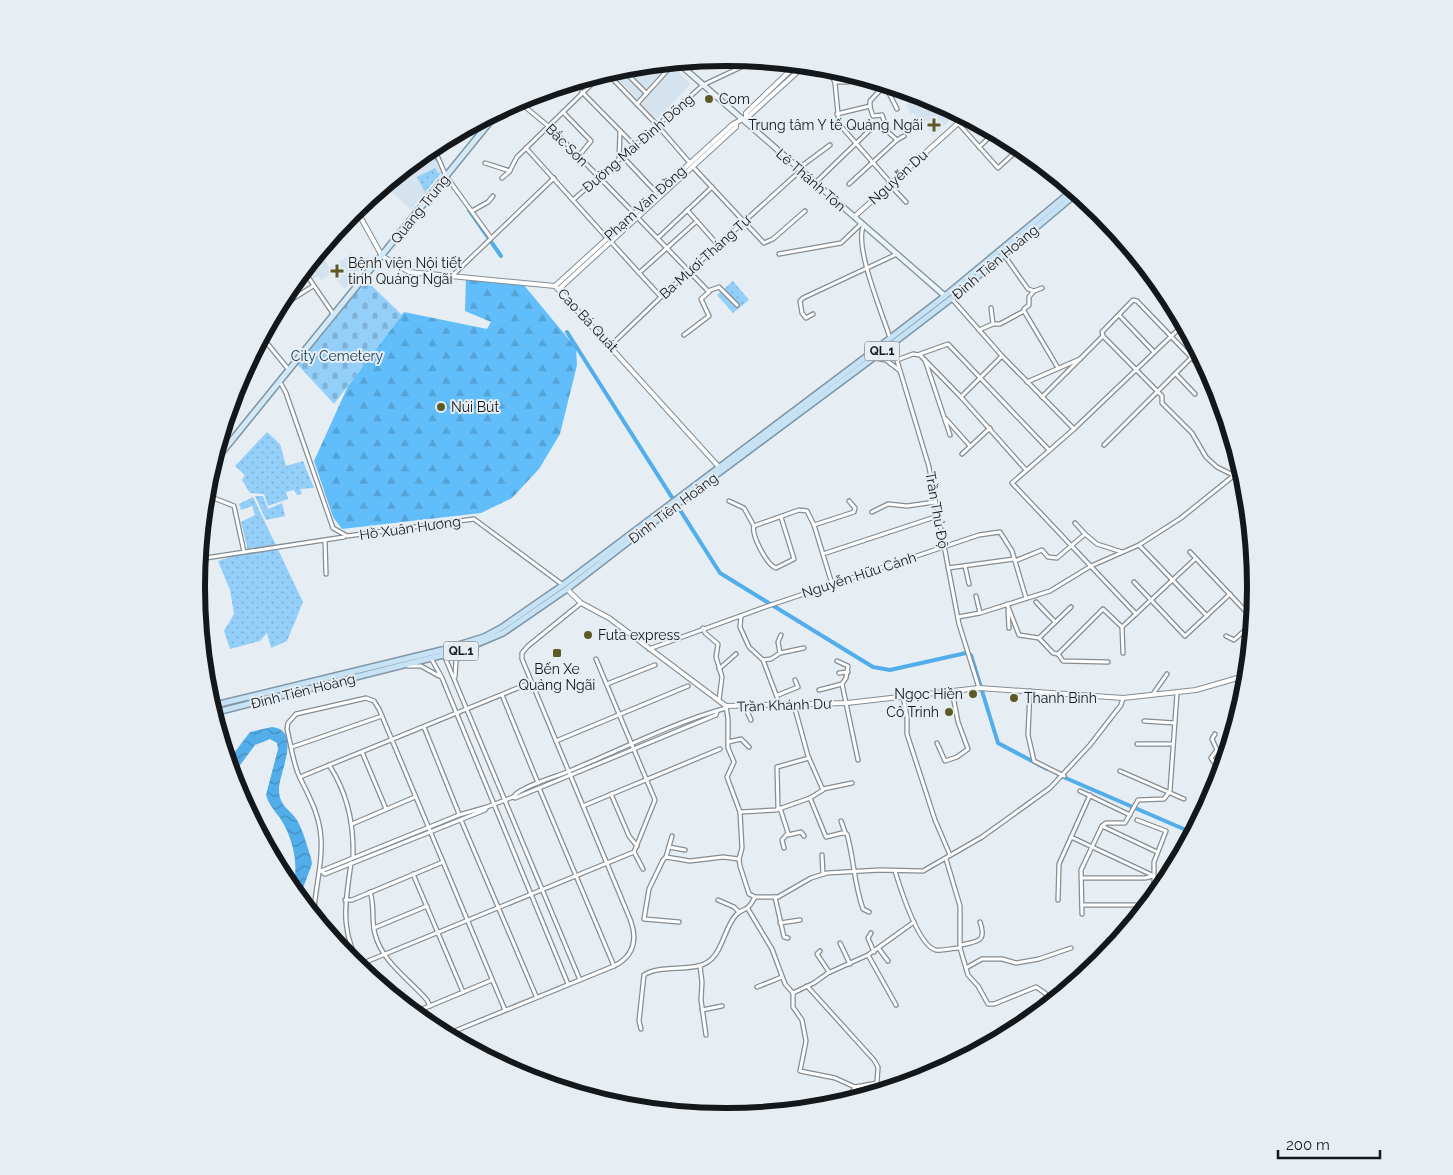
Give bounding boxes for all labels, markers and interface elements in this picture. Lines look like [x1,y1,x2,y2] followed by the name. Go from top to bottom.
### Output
[579,90,697,196] street label: Đường Mai Đình Dõng
[719,91,750,107] place label: Com
[703,93,715,105] marker: Com
[748,117,923,133] place label: Trung tâm Y tế Quảng Ngãi
[927,118,941,132] marker: Trung tâm Y tế Quảng Ngãi
[543,121,591,169] street label: Bắc Sơn
[773,146,849,214] street label: Lê Thánh Tôn
[865,146,931,208] street label: Nguyễn Du
[601,162,689,244] street label: Phạm Văn Đồng
[387,171,453,247] street label: Quang Trung
[656,212,754,302] street label: Ba Mươi Tháng Tư
[949,221,1041,303] street label: Đinh Tiên Hoàng
[348,255,462,287] place label: Bệnh viện Nội tiết tỉnh Quảng Ngãi
[330,264,344,278] marker: Bệnh viện Nội tiết tỉnh Quảng Ngãi
[555,285,622,355] street label: Cao Bá Quát
[864,342,900,361] road number: QL.1
[291,348,384,364] park label: City Cemetery
[451,399,499,415] place label: Núi Bút
[435,401,447,413] marker: Núi Bút
[625,469,721,547] street label: Đinh Tiên Hoàng
[922,470,952,550] street label: Trần Thủ Độ
[358,513,462,543] street label: Hồ Xuân Hương
[800,549,918,601] street label: Nguyễn Hữu Cảnh
[598,627,680,643] place label: Futa express
[582,629,594,641] marker: Futa express
[444,641,478,660] road number: QL.1
[551,647,563,659] marker: Bến Xe Quảng Ngãi
[519,661,595,693] place label: Bến Xe Quảng Ngãi
[249,670,357,712] street label: Đinh Tiên Hoàng
[894,686,963,702] place label: Ngọc Hiền
[967,688,979,700] marker: Ngọc Hiền
[1024,690,1097,706] place label: Thanh Bình
[1008,692,1020,704] marker: Thanh Bình
[736,695,832,715] street label: Trần Khánh Dư
[886,704,939,720] place label: Cô Trinh
[943,706,955,718] marker: Cô Trinh
[1278,1128,1380,1160] scale bar
[1286,1136,1330,1154] text: 200 m

